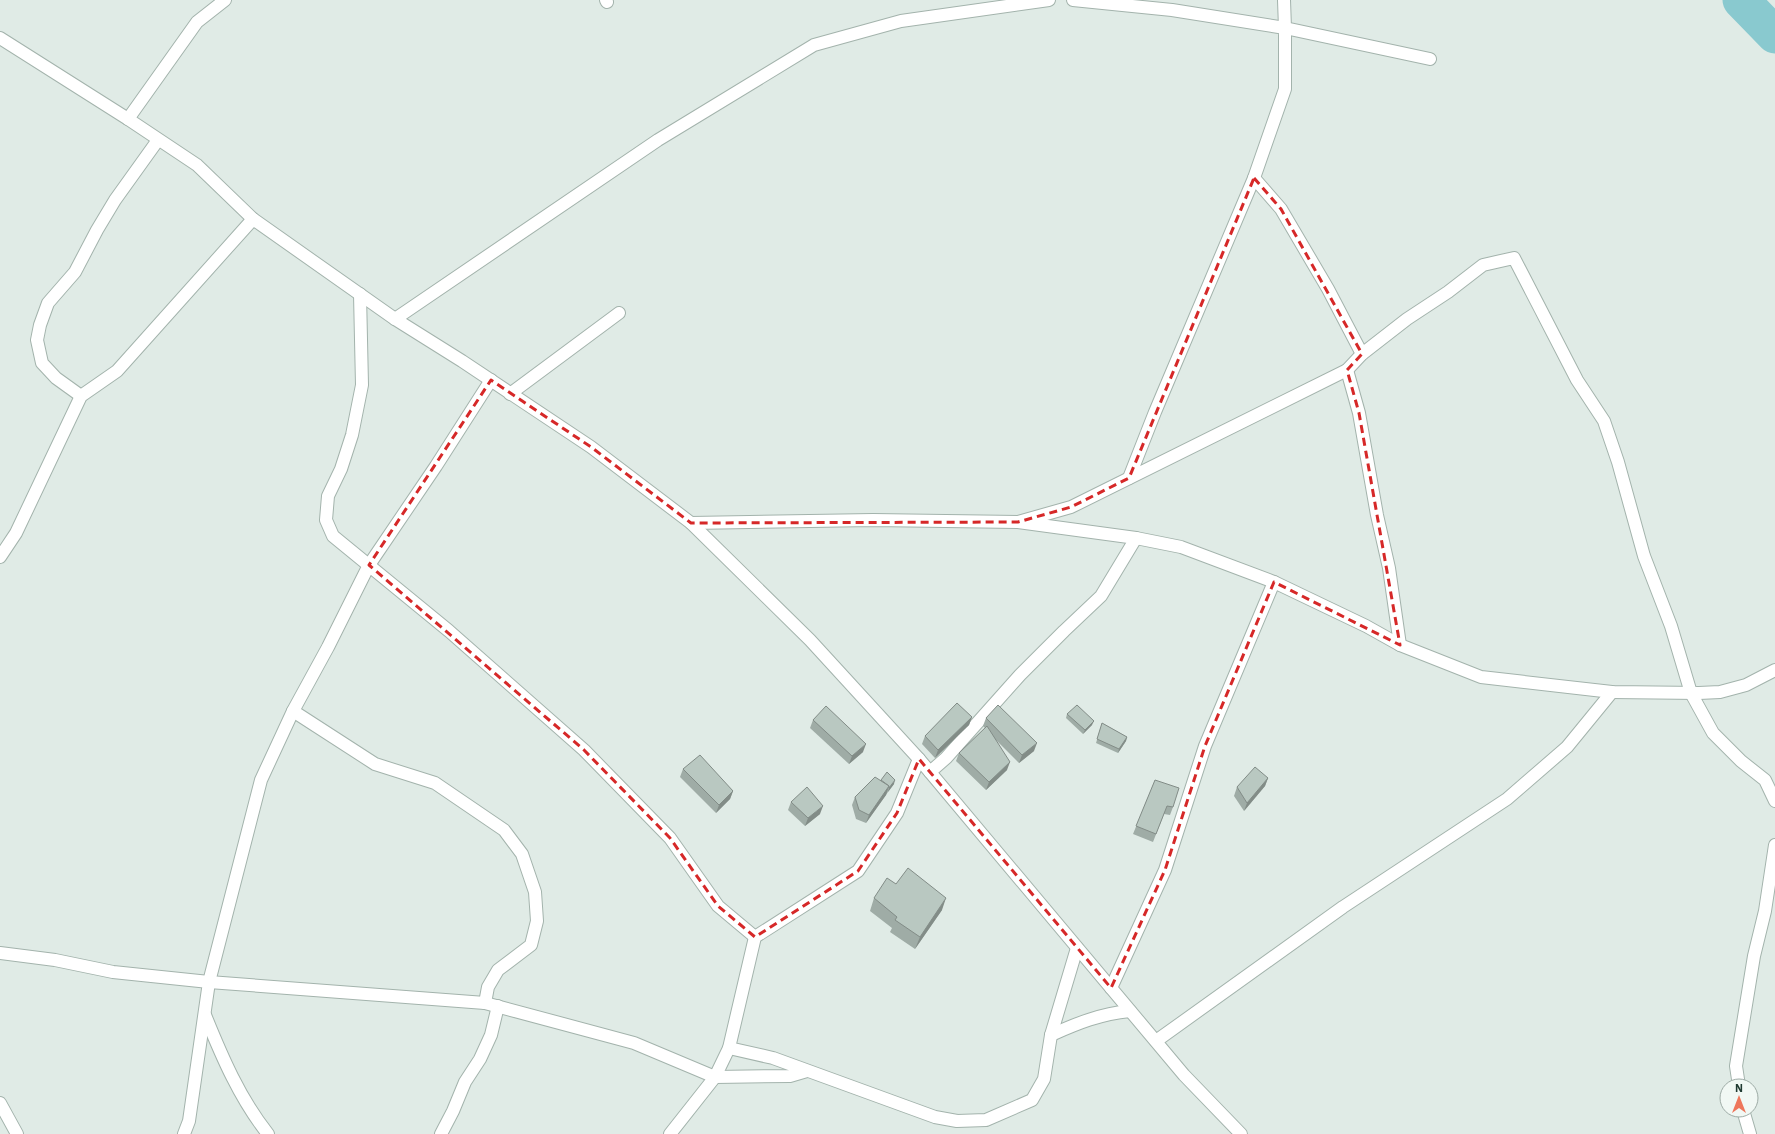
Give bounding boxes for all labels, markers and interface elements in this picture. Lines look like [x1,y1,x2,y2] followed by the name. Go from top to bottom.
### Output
[1719,1078,1759,1118] north arrow
[1735,1081,1743,1095] text: N

